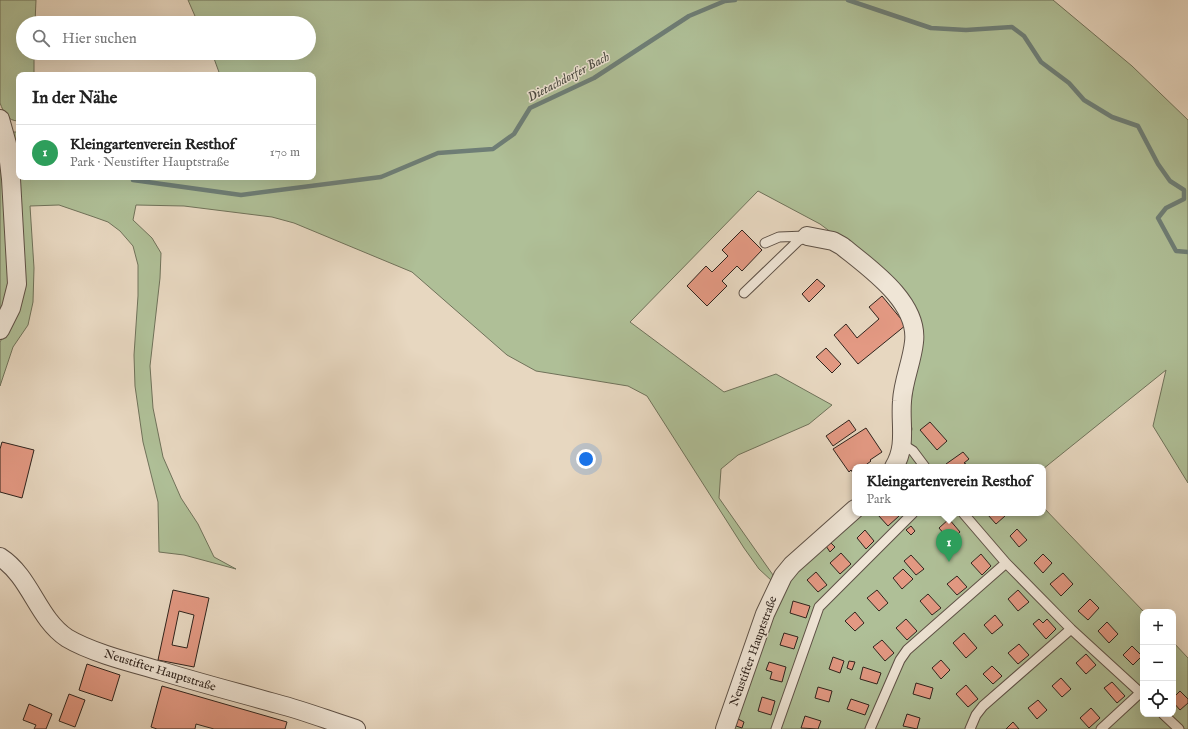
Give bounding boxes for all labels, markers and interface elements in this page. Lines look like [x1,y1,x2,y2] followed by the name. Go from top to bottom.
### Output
[16,16,316,60] search box
[30,27,52,49] icon: search
[62,29,137,48] text: Hier suchen
[525,48,613,106] water label: Dietachdorfer Bach
[32,88,117,109] text: In der Nähe
[70,135,235,154] text: Kleingartenverein Resthof
[43,144,47,161] text: 1
[270,144,300,161] text: 170 m
[70,154,229,171] text: Park · Neustifter Hauptstraße
[576,449,596,469] your location
[852,464,1046,516] popup
[867,472,1031,491] text: Kleingartenverein Resthof
[867,491,891,508] text: Park
[936,529,962,562] pin: 1
[727,593,782,709] street label: Neustifter Hauptstraße
[1140,609,1176,717] map controls
[1140,609,1176,645] button: +
[1140,645,1176,681] button: −
[102,646,218,696] street label: Neustifter Hauptstraße
[1140,681,1176,717] button: locate

